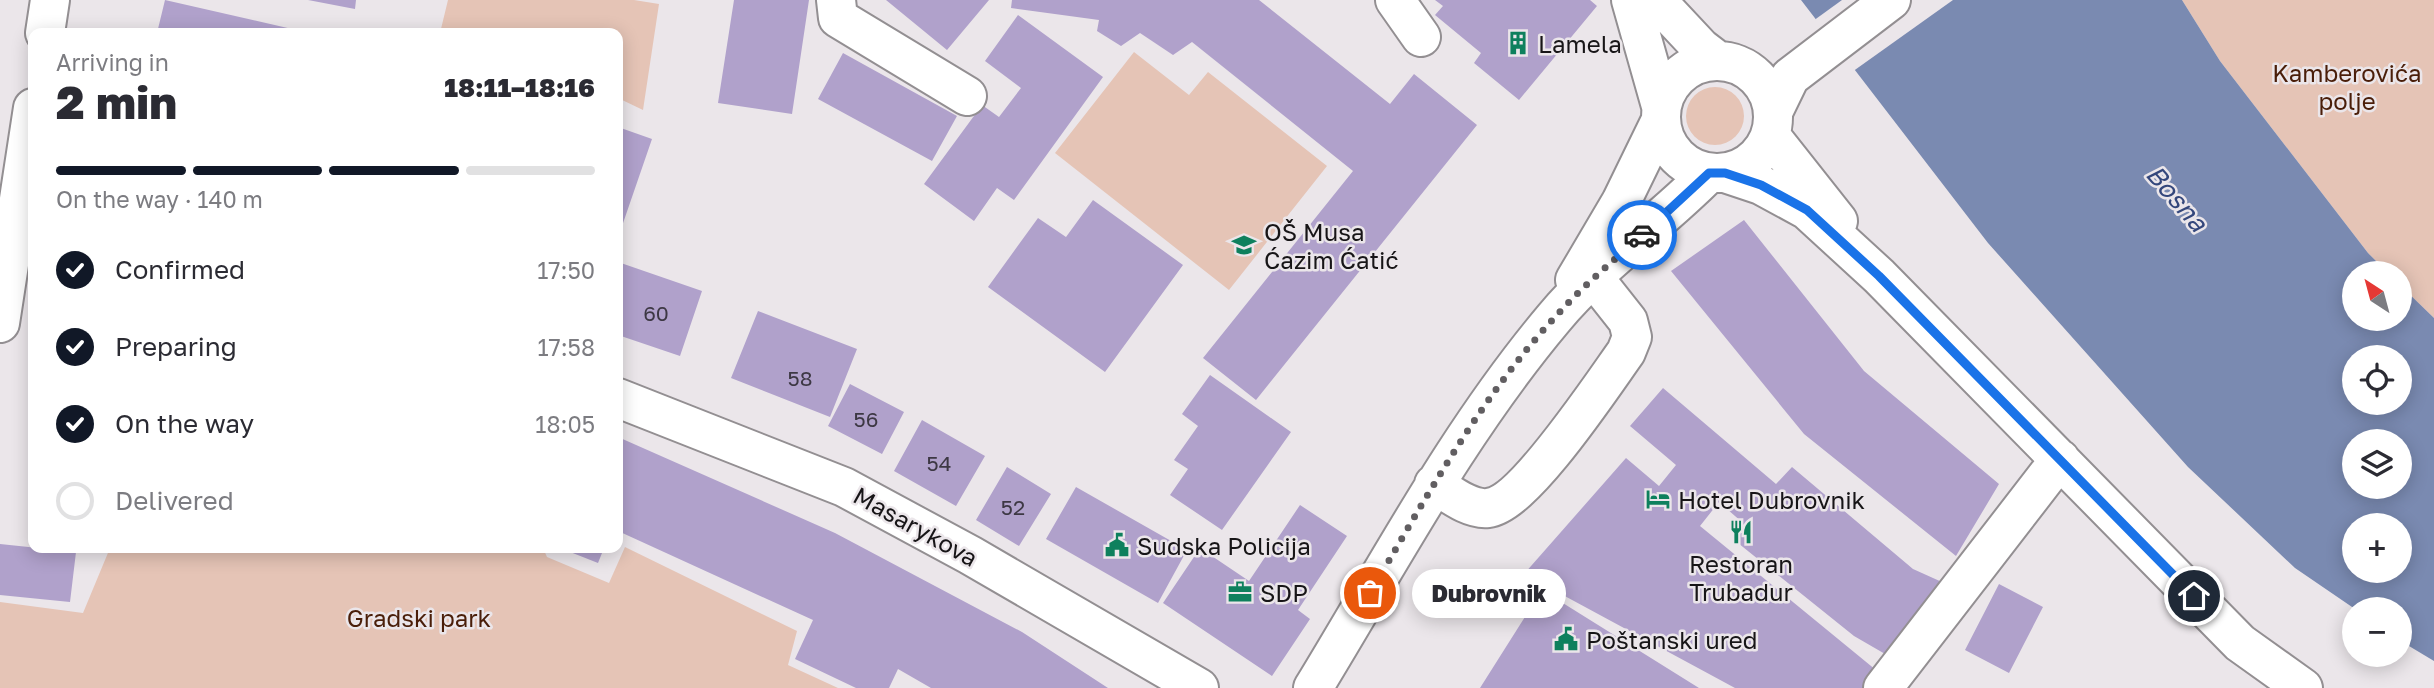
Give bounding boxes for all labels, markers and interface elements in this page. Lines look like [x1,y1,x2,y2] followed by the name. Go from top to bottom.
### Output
[1504,29,1532,57] building icon: Lamela
[1538,29,1622,58] place label: Lamela
[56,48,169,76] text: Arriving in
[2272,58,2422,115] park label: Kamberovića polje
[444,72,595,103] text: 18:11–18:16
[56,74,177,129] text: 2 min
[2140,159,2215,238] water label: Bosna
[56,185,263,213] text: On the way · 140 m
[1607,200,1677,270] courier
[1623,216,1661,254] icon: car
[1264,217,1399,274] place label: OŠ Musa Ćazim Ćatić
[1230,231,1258,259] school or university icon: OŠ Musa Ćazim Ćatić
[56,251,94,289] icon: check
[115,254,245,285] text: Confirmed
[537,256,595,284] text: 17:50
[2342,261,2412,331] north arrow
[2342,261,2412,667] map controls
[643,300,669,326] house number: 60
[56,328,94,366] icon: check
[115,331,237,362] text: Preparing
[537,333,595,361] text: 17:58
[2342,345,2412,415] button: locate
[788,365,813,391] house number: 58
[56,405,94,443] icon: check
[854,406,878,432] house number: 56
[115,408,254,439] text: On the way
[535,410,595,438] text: 18:05
[2342,429,2412,499] button: layers
[927,450,952,476] house number: 54
[849,480,983,572] street label: Masarykova
[115,485,234,516] text: Delivered
[1644,485,1672,513] hotel icon: Hotel Dubrovnik
[1678,485,1865,514] place label: Hotel Dubrovnik
[1001,494,1025,520] house number: 52
[2342,513,2412,583] button: +
[1727,518,1755,546] restaurant icon: Restoran Trubadur
[1103,531,1131,559] public building icon: Sudska Policija
[1137,531,1311,560] place label: Sudska Policija
[1689,549,1793,606] place label: Restoran Trubadur
[1340,563,1400,623] pin
[2164,566,2224,626] pin
[1412,568,1566,618] callout: Dubrovnik
[1351,574,1389,612] icon: bag
[2175,577,2213,615] icon: home
[1226,578,1254,606] office icon: SDP
[1260,578,1308,607] place label: SDP
[1432,579,1546,607] text: Dubrovnik
[2342,597,2412,667] button: −
[347,603,491,632] park label: Gradski park
[1552,625,1580,653] public building icon: Poštanski ured
[1586,625,1758,654] place label: Poštanski ured

